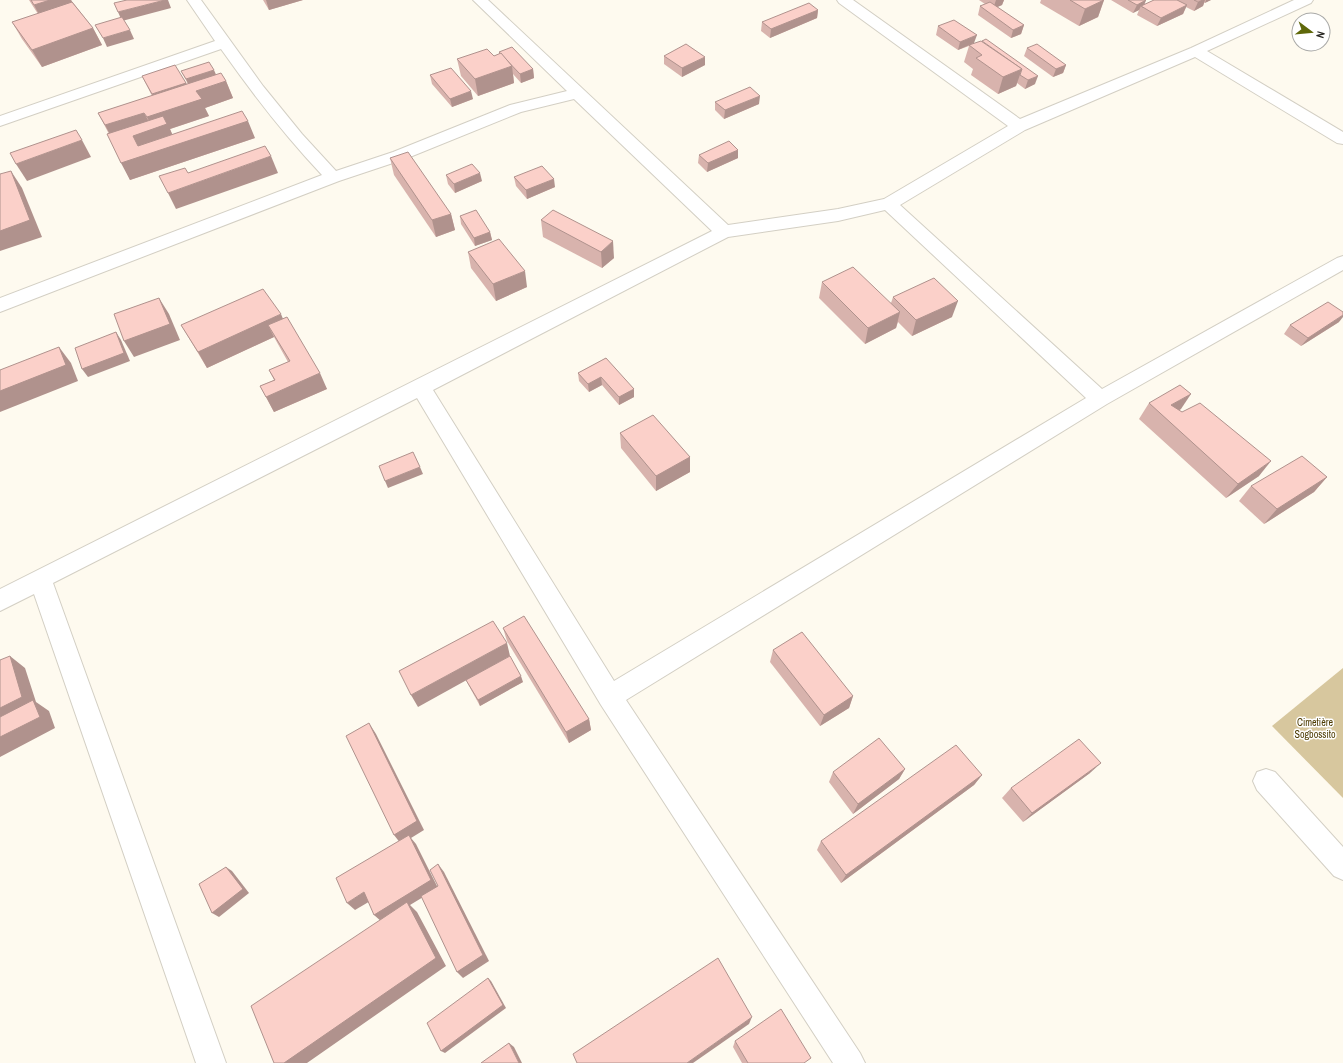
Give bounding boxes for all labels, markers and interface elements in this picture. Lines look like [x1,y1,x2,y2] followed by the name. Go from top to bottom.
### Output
[1291,12,1331,52] north arrow
[1313,30,1328,40] text: N
[1294,716,1336,741] park label: Cimetière Sogbossito

